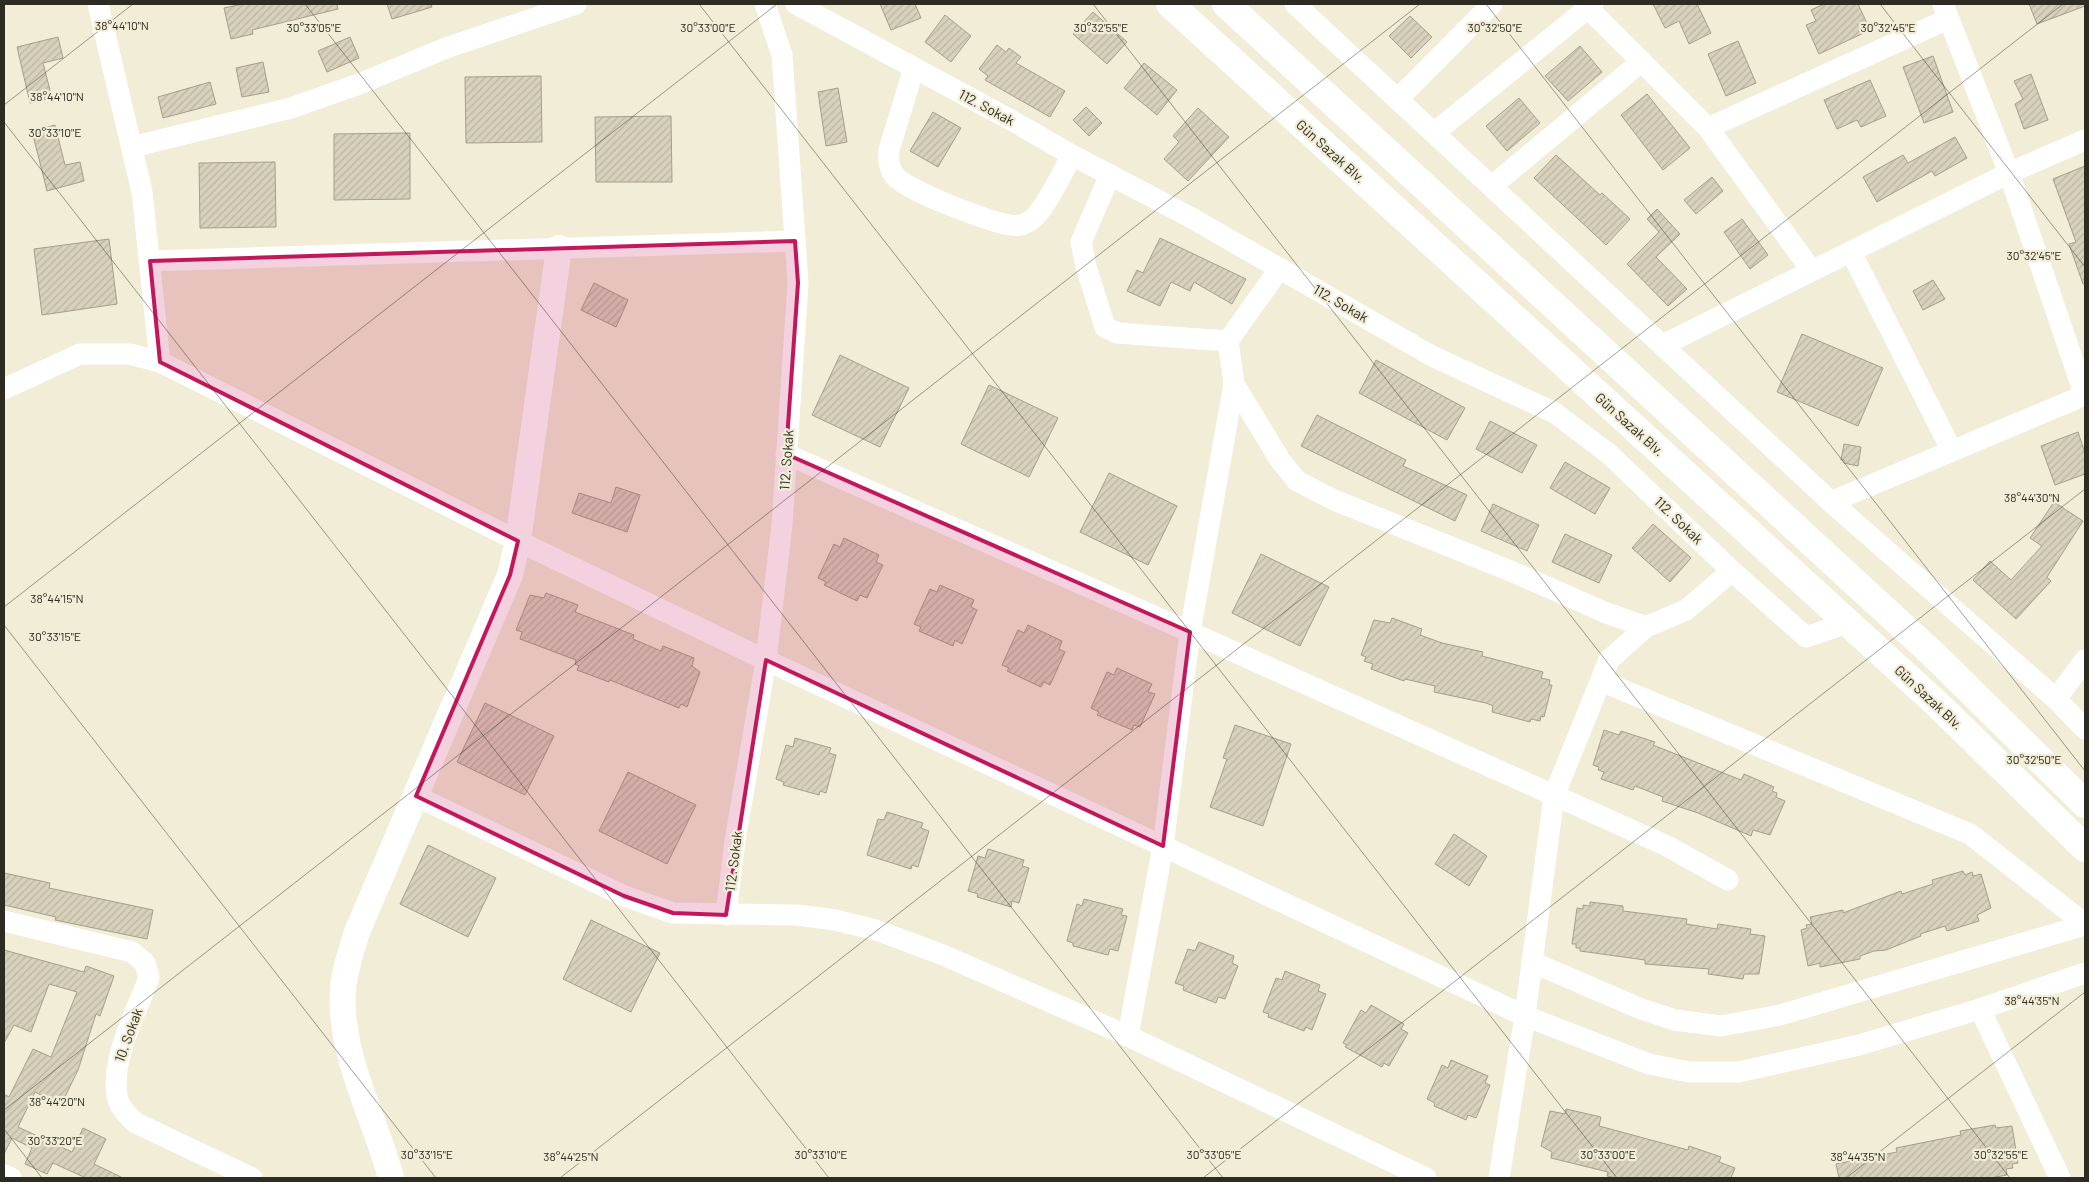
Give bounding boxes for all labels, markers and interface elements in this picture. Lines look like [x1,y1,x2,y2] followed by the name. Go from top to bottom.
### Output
[95,18,149,32] text: 38°44'10"N
[287,20,341,34] text: 30°33'05"E
[680,20,736,34] text: 30°33'00"E
[1074,20,1128,34] text: 30°32'55"E
[1467,20,1523,34] text: 30°32'50"E
[1861,20,1915,34] text: 30°32'45"E
[956,85,1018,129] street label: 112. Sokak
[30,89,84,103] text: 38°44'10"N
[1293,116,1369,186] street label: Gün Sazak Blv.
[29,125,81,139] text: 30°33'10"E
[2007,248,2061,262] text: 30°32'45"E
[1310,280,1372,326] street label: 112. Sokak
[1592,389,1668,459] street label: Gün Sazak Blv.
[775,429,797,491] street label: 112. Sokak
[2004,490,2060,504] text: 38°44'30"N
[1651,493,1707,547] street label: 112. Sokak
[30,591,84,605] text: 38°44'15"N
[29,629,81,643] text: 30°33'15"E
[1891,661,1967,733] street label: Gün Sazak Blv.
[2006,752,2062,766] text: 30°32'50"E
[721,830,745,892] street label: 112. Sokak
[2004,993,2060,1007] text: 38°44'35"N
[110,1006,146,1064] street label: 10. Sokak
[29,1094,85,1108] text: 38°44'20"N
[27,1133,83,1147] text: 30°33'20"E
[401,1147,453,1161] text: 30°33'15"E
[795,1147,847,1161] text: 30°33'10"E
[1187,1147,1241,1161] text: 30°33'05"E
[1580,1147,1636,1161] text: 30°33'00"E
[1974,1147,2028,1161] text: 30°32'55"E
[543,1149,599,1163] text: 38°44'25"N
[1830,1149,1886,1163] text: 38°44'35"N

